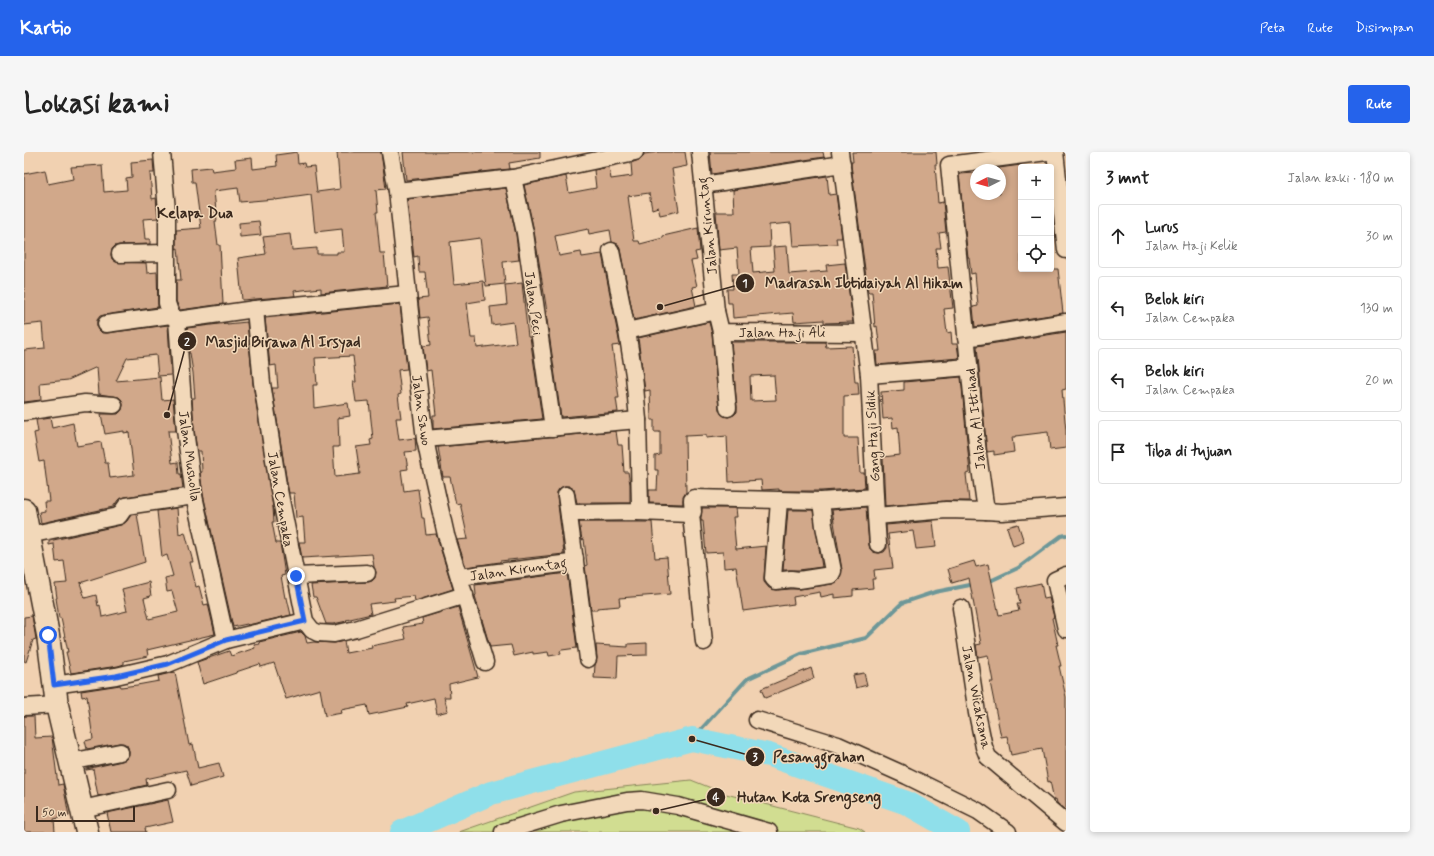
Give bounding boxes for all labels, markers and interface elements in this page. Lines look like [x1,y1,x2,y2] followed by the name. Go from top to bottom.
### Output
[20,16,71,41] text: Kartio
[1260,19,1285,37] text: Peta
[1307,19,1333,37] text: Rute
[1355,19,1414,37] text: Disimpan
[1348,85,1410,123] button: Rute
[24,86,170,123] text: Lokasi kami
[970,164,1006,200] north arrow
[1018,164,1054,272] map controls
[1018,164,1054,200] button: +
[1106,167,1149,189] text: 3 mnt
[1287,170,1394,187] text: Jalan kaki · 180 m
[694,176,724,276] street label: Jalan Kiruntag
[1018,200,1054,236] button: −
[157,203,233,224] district label: Kelapa Dua
[1145,218,1178,238] text: Lurus
[1107,225,1129,247] icon: ahead
[1366,228,1393,245] text: 30 m
[1018,236,1054,272] button: locate
[1145,238,1238,255] text: Jalan Haji Kelik
[520,270,546,336] street label: Jalan Peci
[735,270,973,297] callout: Madrasah Ibtidaiyah Al Hikam
[765,274,963,294] text: Madrasah Ibtidaiyah Al Hikam
[742,276,748,292] text: 1
[1145,290,1204,310] text: Belok kiri
[1107,297,1129,319] icon: left
[1360,300,1393,317] text: 130 m
[1145,310,1235,327] text: Jalan Cempaka
[738,324,826,342] street label: Jalan Haji Ali
[177,328,370,355] callout: Masjid Birawa Al Irsyad
[205,333,361,353] text: Masjid Birawa Al Irsyad
[184,335,190,351] text: 2
[1145,362,1204,382] text: Belok kiri
[962,367,990,471] street label: Jalan Al Ittihad
[1107,369,1129,391] icon: left
[1365,372,1393,389] text: 20 m
[407,373,435,447] street label: Jalan Sawo
[1145,382,1235,399] text: Jalan Cempaka
[862,390,885,482] street label: Gang Haji Sidik
[174,409,204,503] street label: Jalan Musholla
[1107,441,1129,463] icon: arrive
[1145,442,1232,462] text: Tiba di tujuan
[263,450,297,549] street label: Jalan Cempaka
[468,554,568,588] street label: Jalan Kiruntag
[287,567,305,585] route end
[39,626,57,644] route start
[957,644,995,751] street label: Jalan Wicaksana
[745,743,873,770] callout: Pesanggrahan
[773,748,865,770] text: Pesanggrahan
[752,750,758,766] text: 3
[706,783,891,810] callout: Hutan Kota Srengseng
[737,788,881,810] text: Hutan Kota Srengseng
[713,790,720,806] text: 4
[36,804,135,823] scale bar
[42,806,67,820] text: 50 m

